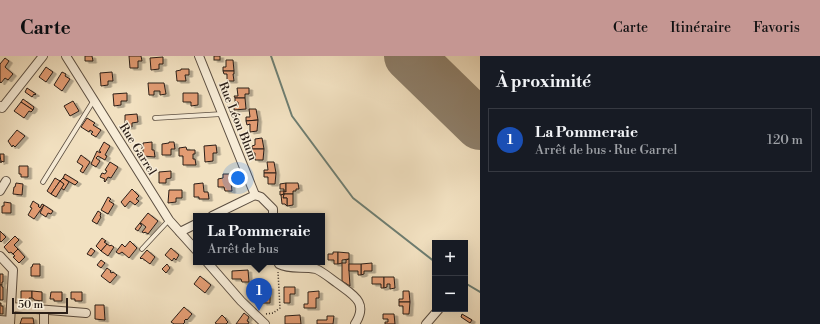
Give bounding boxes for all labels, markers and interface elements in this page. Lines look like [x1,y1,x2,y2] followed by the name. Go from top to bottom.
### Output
[20,16,71,40] text: Carte
[613,19,648,37] text: Carte
[670,19,731,37] text: Itinéraire
[753,19,800,37] text: Favoris
[496,71,591,93] text: À proximité
[215,80,260,163] street label: Rue Léon Blum
[116,120,160,179] street label: Rue Garrel
[535,123,638,142] text: La Pommeraie
[507,132,513,148] text: 1
[767,132,803,148] text: 120 m
[535,142,677,158] text: Arrêt de bus · Rue Garrel
[228,168,248,188] your location
[193,213,325,265] popup
[208,222,310,241] text: La Pommeraie
[432,240,468,312] map controls
[432,240,468,276] button: +
[208,241,279,257] text: Arrêt de bus
[432,276,468,312] button: −
[246,278,272,311] pin: 1
[12,296,68,315] scale bar
[18,298,43,312] text: 50 m

